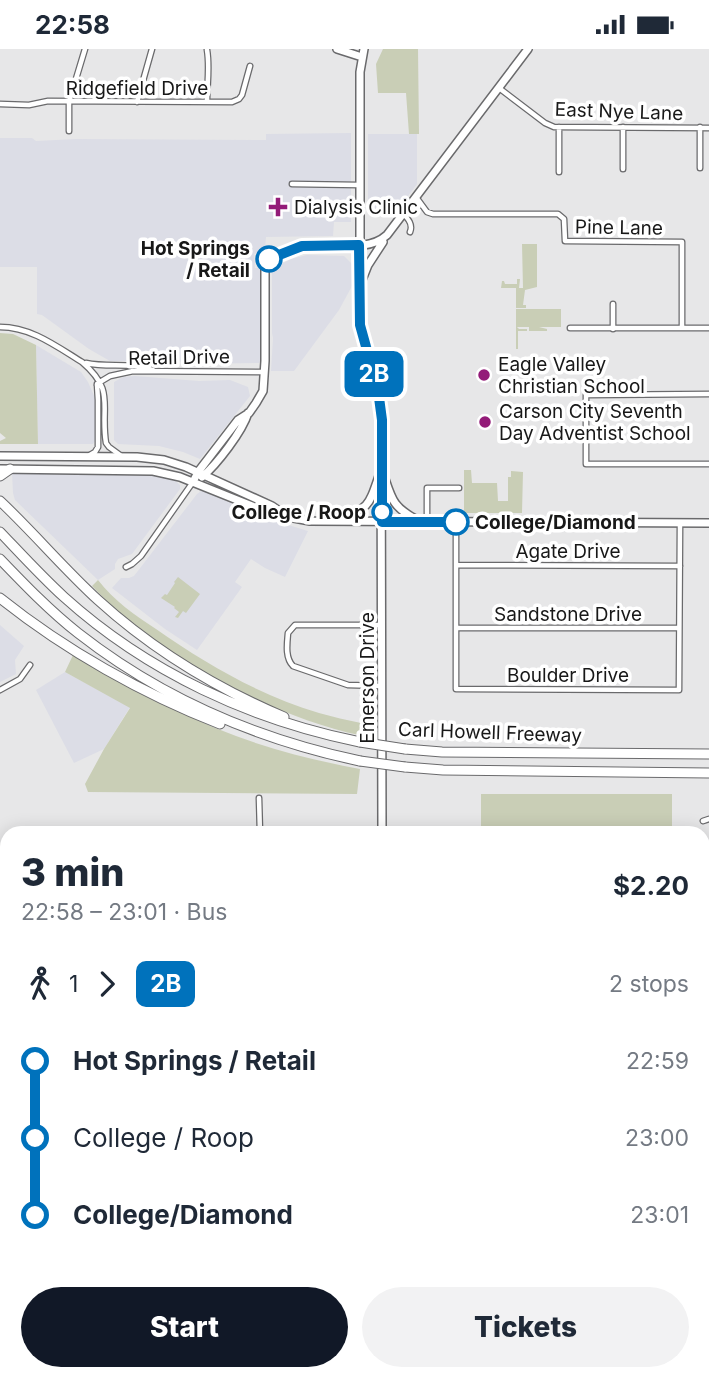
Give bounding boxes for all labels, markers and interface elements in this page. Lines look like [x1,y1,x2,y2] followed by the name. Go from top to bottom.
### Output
[35,9,110,40] text: 22:58
[66,77,208,100] street label: Ridgefield Drive
[554,98,684,125] street label: East Nye Lane
[294,196,418,219] place label: Dialysis Clinic
[268,197,288,217] marker: Dialysis Clinic
[575,215,663,240] street label: Pine Lane
[141,237,250,282] place label: Hot Springs / Retail
[256,246,282,272] marker: Hot Springs / Retail
[128,345,230,370] street label: Retail Drive
[342,351,406,397] line badge: 2B
[498,353,645,398] place label: Eagle Valley Christian School
[359,359,390,388] text: 2B
[476,367,492,383] marker: Eagle Valley Christian School
[499,400,691,445] place label: Carson City Seventh Day Adventist School
[477,414,493,430] marker: Carson City Seventh Day Adventist School
[231,501,366,524] place label: College / Roop
[372,502,392,522] marker: College / Roop
[443,509,469,535] marker: College/Diamond
[475,511,636,534] place label: College/Diamond
[515,540,621,563] street label: Agate Drive
[494,603,642,626] street label: Sandstone Drive
[356,612,379,744] street label: Emerson Drive
[507,664,629,687] street label: Boulder Drive
[398,718,583,747] street label: Carl Howell Freeway
[21,849,124,895] text: 3 min
[613,870,689,901] text: $2.20
[21,898,227,926] text: 22:58 – 23:01 · Bus
[21,965,59,1003] icon: walk
[88,965,126,1003] icon: forward
[150,969,181,998] text: 2B
[69,970,78,998] text: 1
[609,970,689,998] text: 2 stops
[73,1045,316,1076] text: Hot Springs / Retail
[626,1047,689,1075] text: 22:59
[73,1122,254,1153] text: College / Roop
[625,1124,689,1152] text: 23:00
[73,1199,293,1230] text: College/Diamond
[630,1201,689,1229] text: 23:01
[21,1287,348,1367] button: Start
[362,1287,689,1367] button: Tickets

